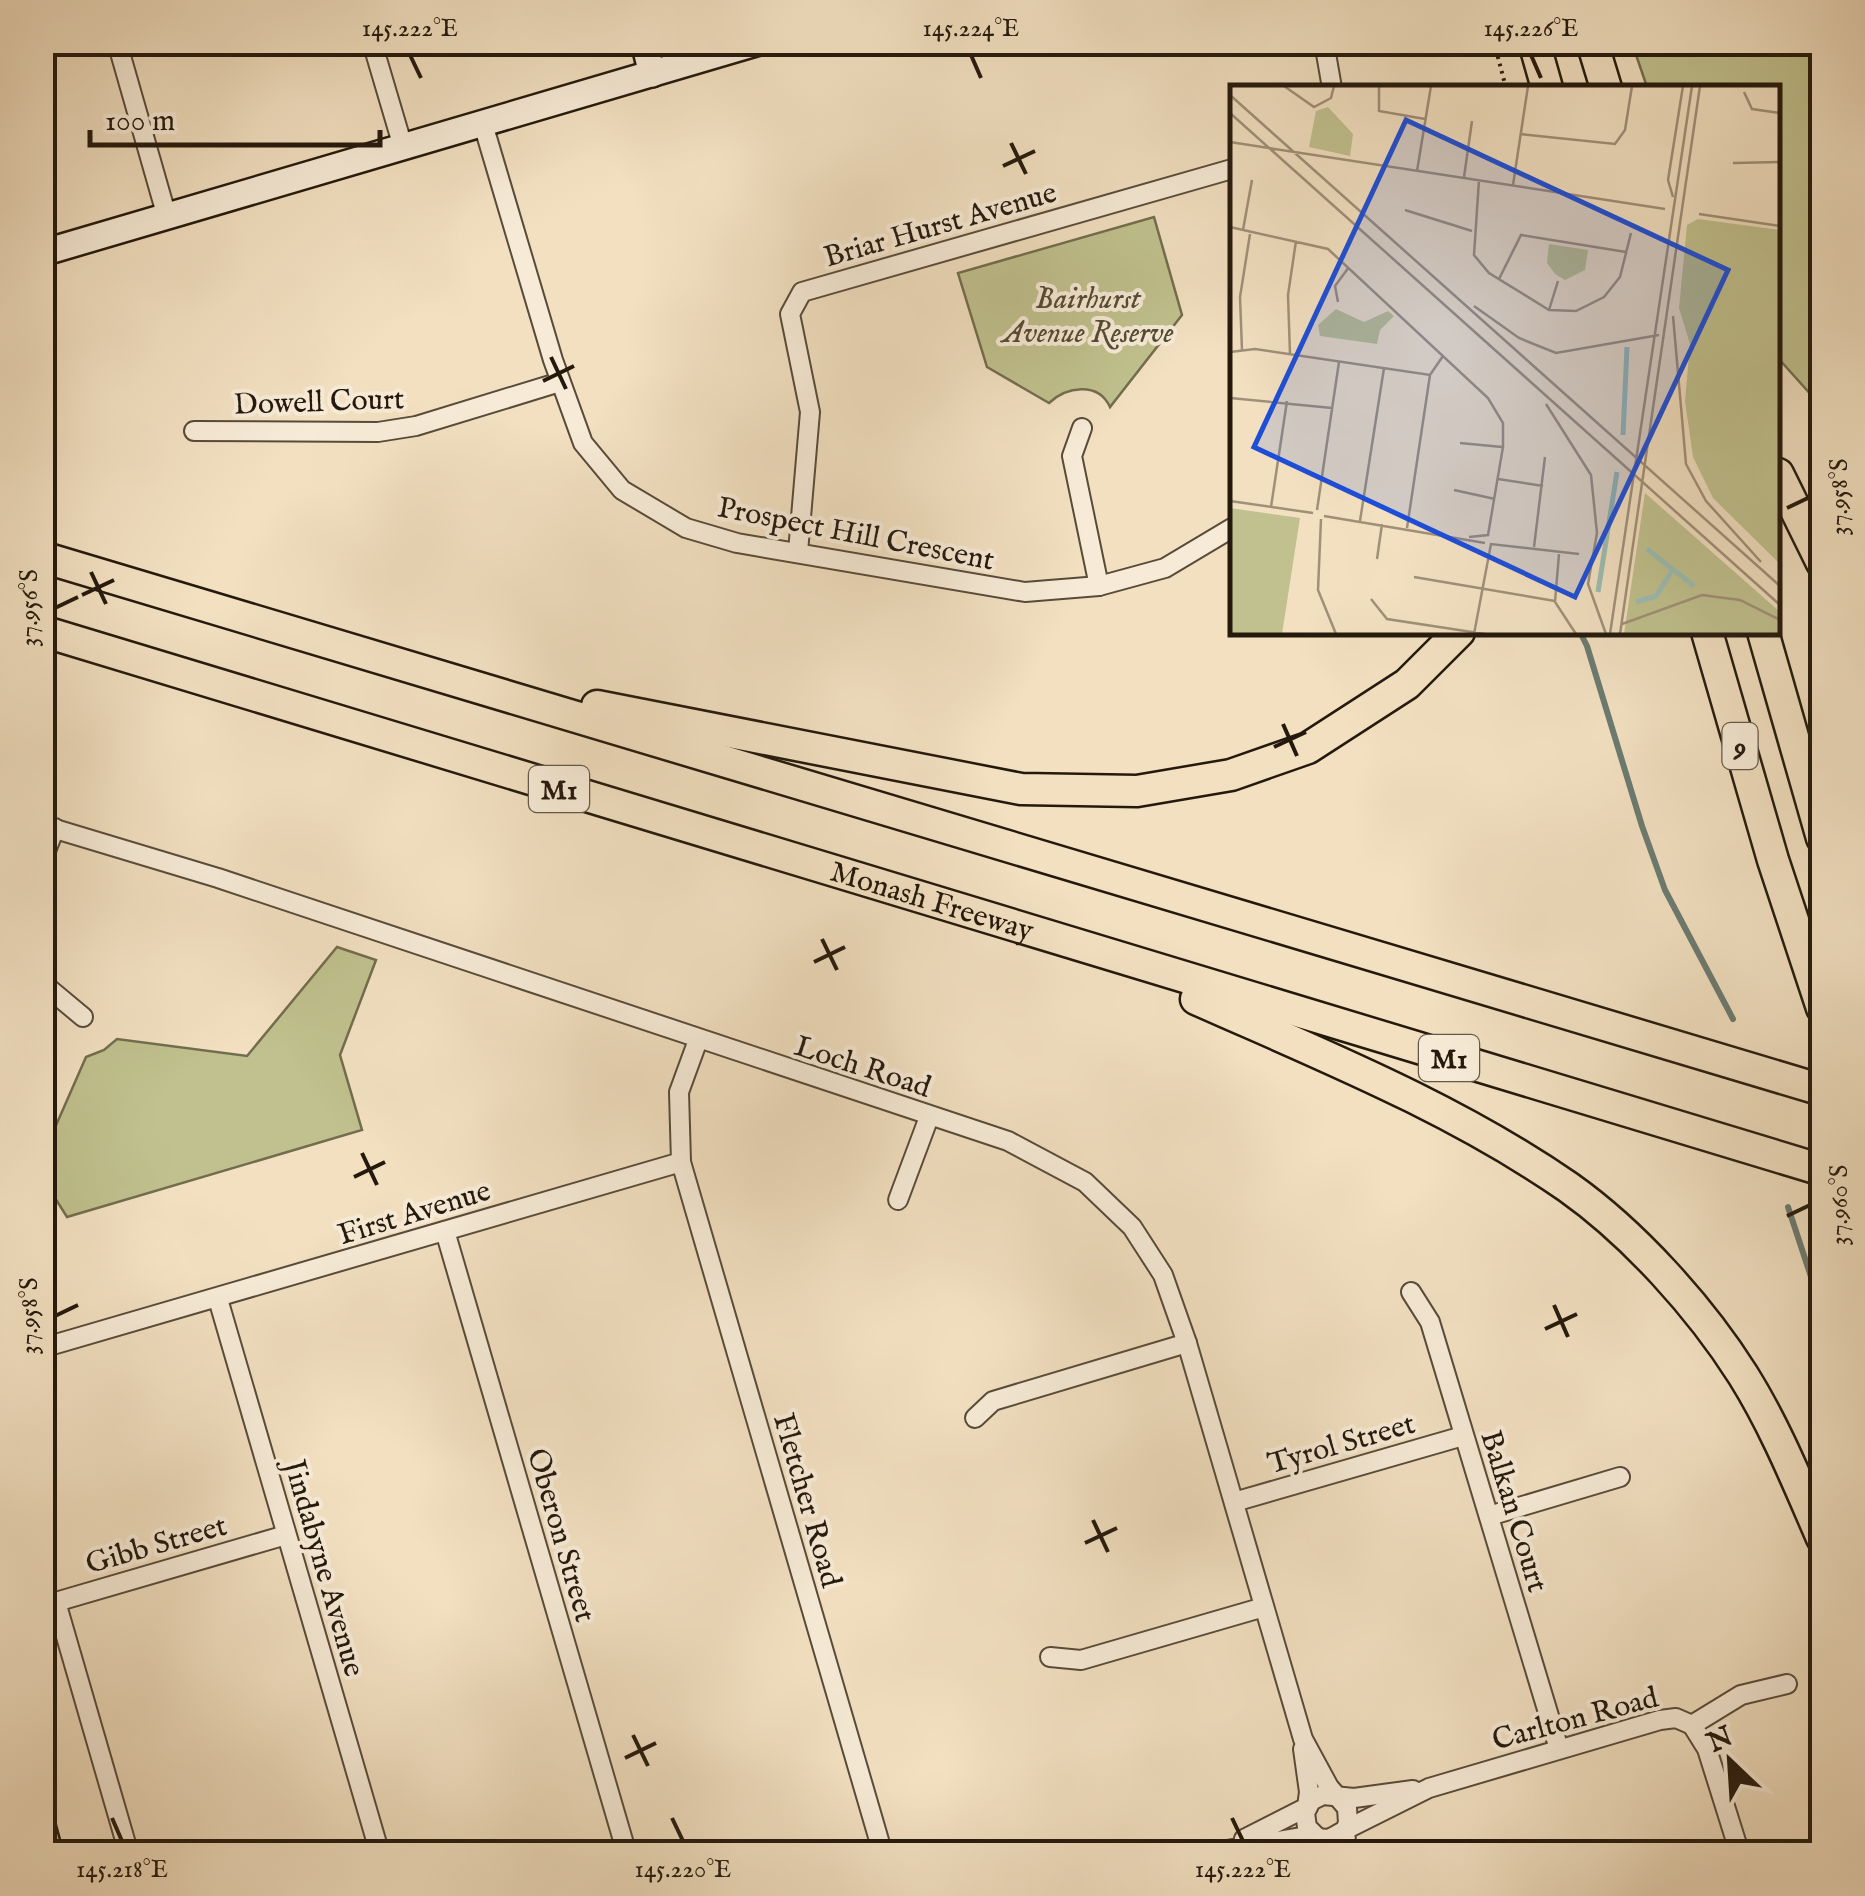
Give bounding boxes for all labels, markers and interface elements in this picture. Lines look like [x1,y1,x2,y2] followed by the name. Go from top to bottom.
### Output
[362,13,458,45] text: 145.222°E
[923,13,1019,45] text: 145.224°E
[1483,13,1579,45] text: 145.226°E
[90,85,380,147] scale bar
[1230,85,1780,635] inset map
[105,103,175,141] text: 100 m
[820,175,1061,277] street label: Briar Hurst Avenue
[999,281,1174,353] park label: Bairhurst Avenue Reserve
[233,381,405,425] street label: Dowell Court
[1824,459,1856,535] text: 37.958°S
[714,489,997,580] street label: Prospect Hill Crescent
[14,569,46,647] text: 37.956°S
[1722,723,1758,769] road number: 9
[529,766,589,812] road number: M1
[825,854,1038,951] street label: Monash Freeway
[789,1028,936,1108] street label: Loch Road
[1419,1035,1479,1081] road number: M1
[1824,1165,1856,1245] text: 37.960°S
[334,1173,495,1255] street label: First Avenue
[14,1278,46,1354] text: 37.958°S
[1263,1406,1420,1484] street label: Tyrol Street
[763,1409,849,1593] street label: Fletcher Road
[1471,1426,1556,1597] street label: Balkan Court
[517,1444,603,1627] street label: Oberon Street
[273,1453,372,1681] street label: Jindabyne Avenue
[82,1508,231,1584] street label: Gibb Street
[1488,1679,1664,1760] street label: Carlton Road
[1680,1711,1780,1811] north arrow
[1701,1720,1739,1762] text: N
[76,1854,168,1886] text: 145.218°E
[635,1854,731,1886] text: 145.220°E
[1195,1854,1291,1886] text: 145.222°E

